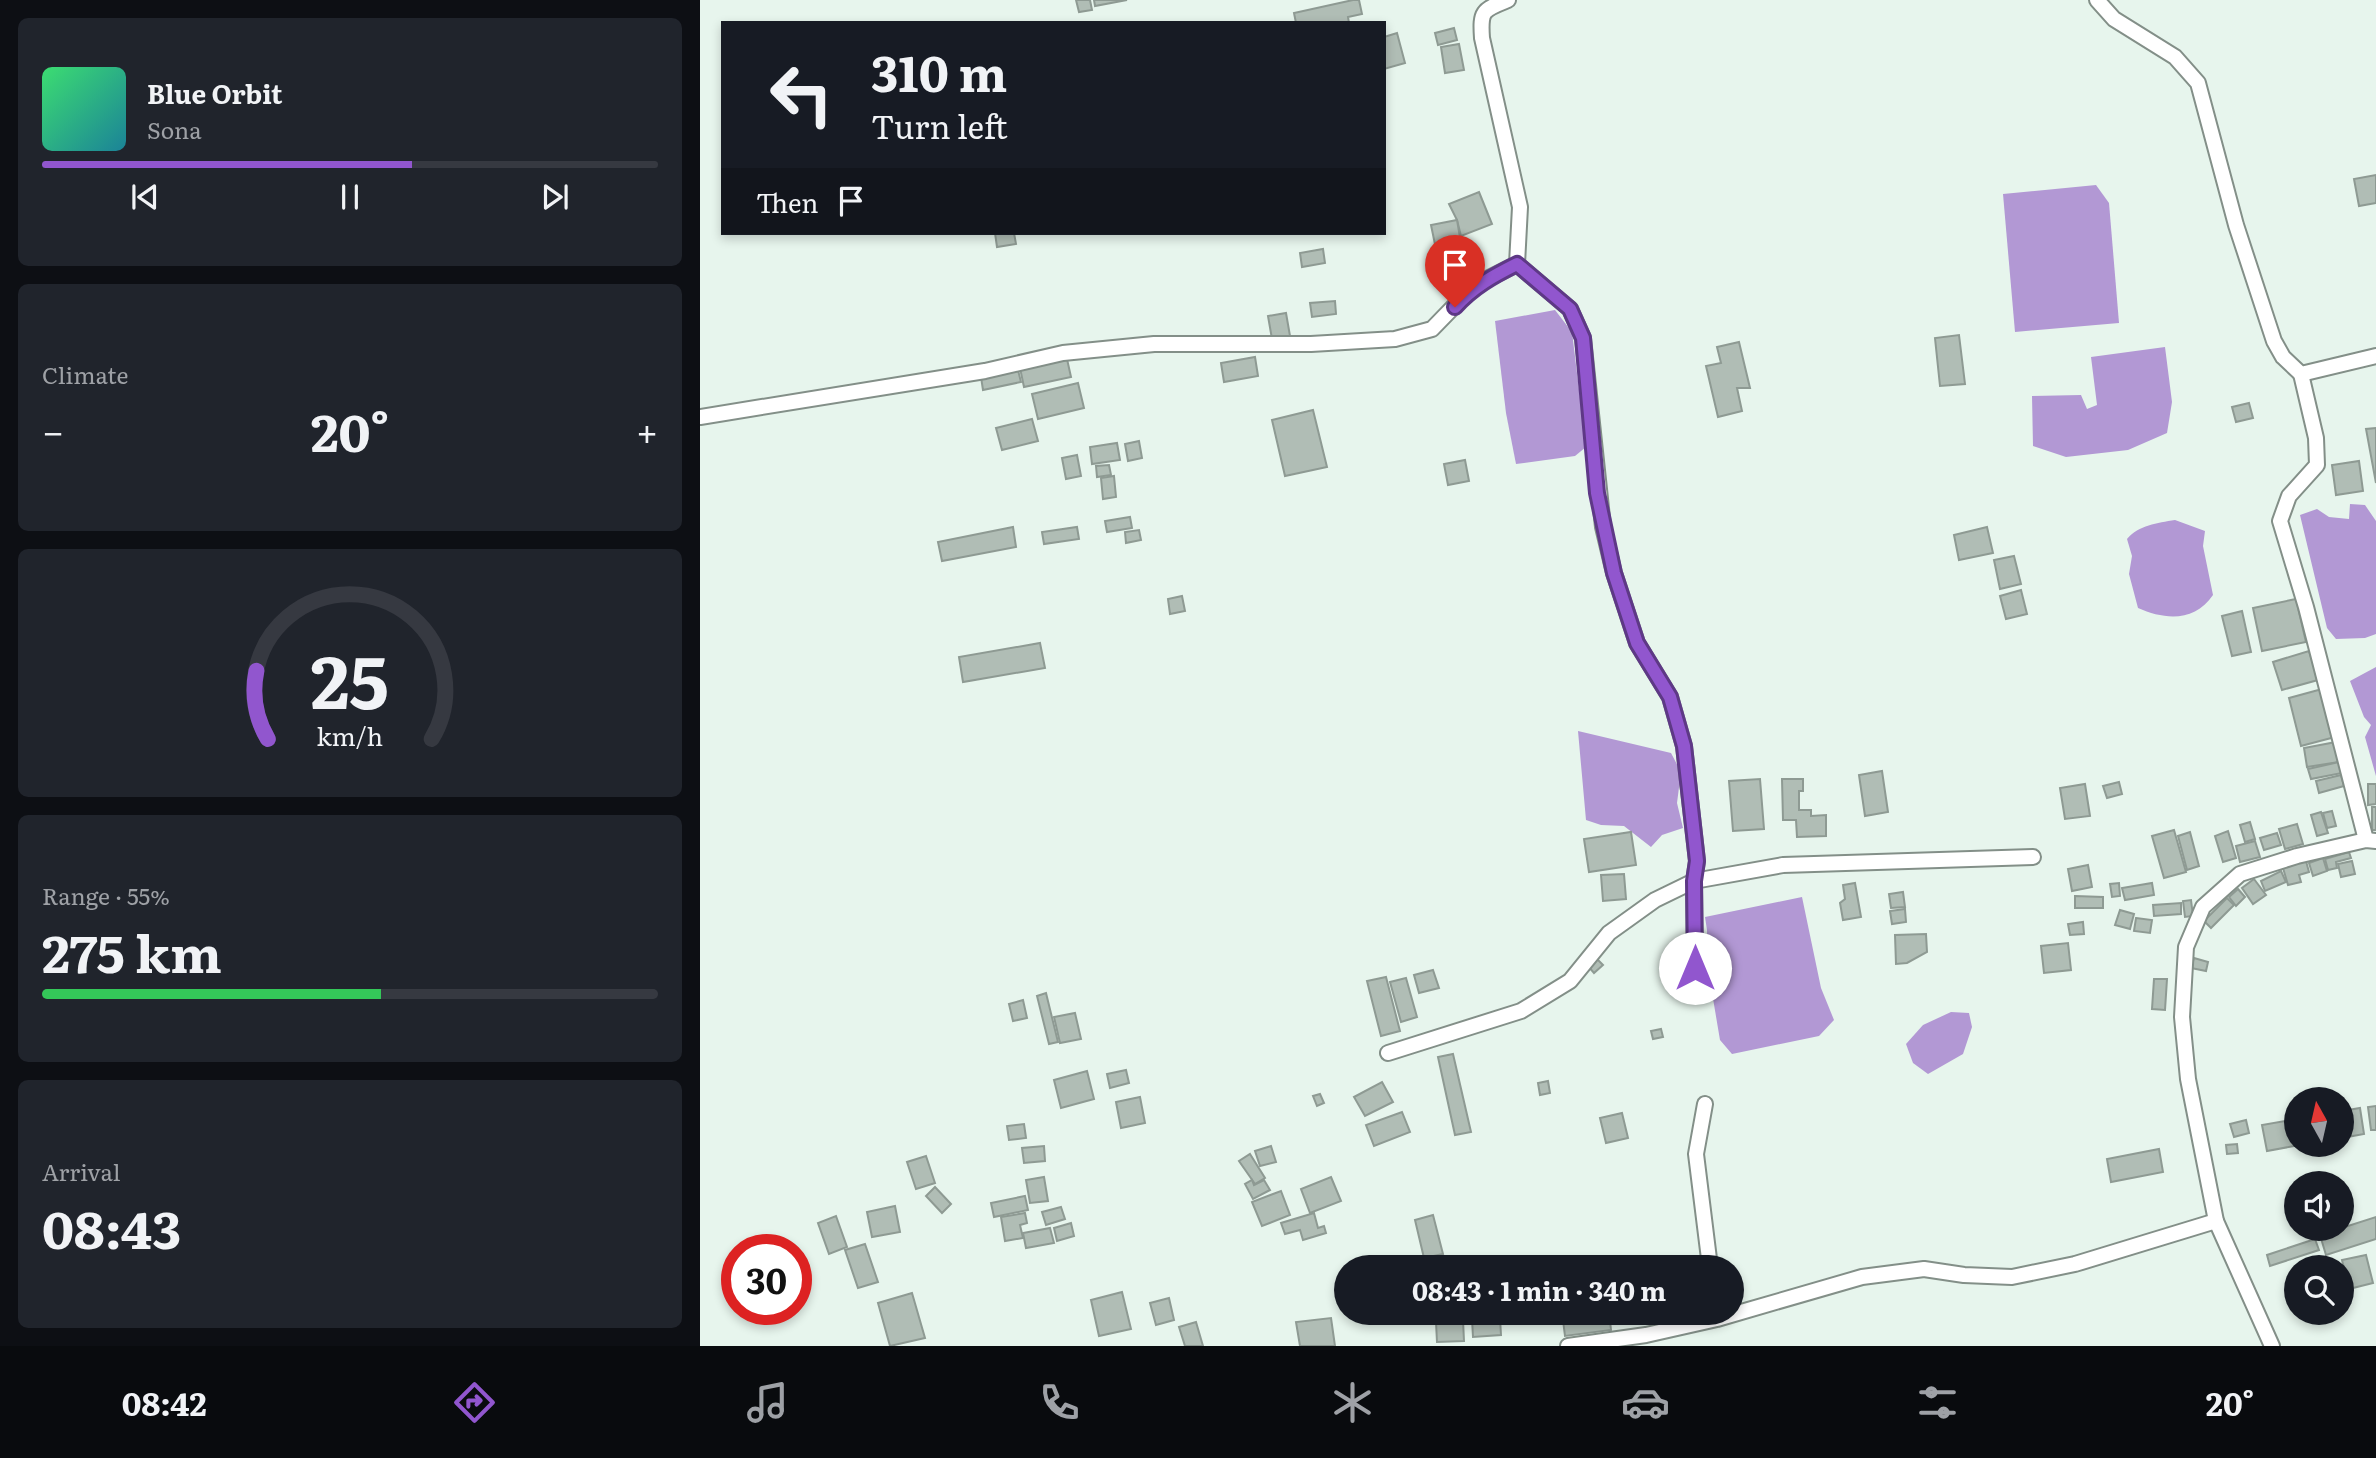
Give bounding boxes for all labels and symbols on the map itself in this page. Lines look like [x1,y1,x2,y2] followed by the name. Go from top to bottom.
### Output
[1425,235,1485,307] pin
[1658,931,1732,1005] position arrow
[2284,1087,2354,1157] north arrow
[721,1234,812,1325] speed limit sign: 30

